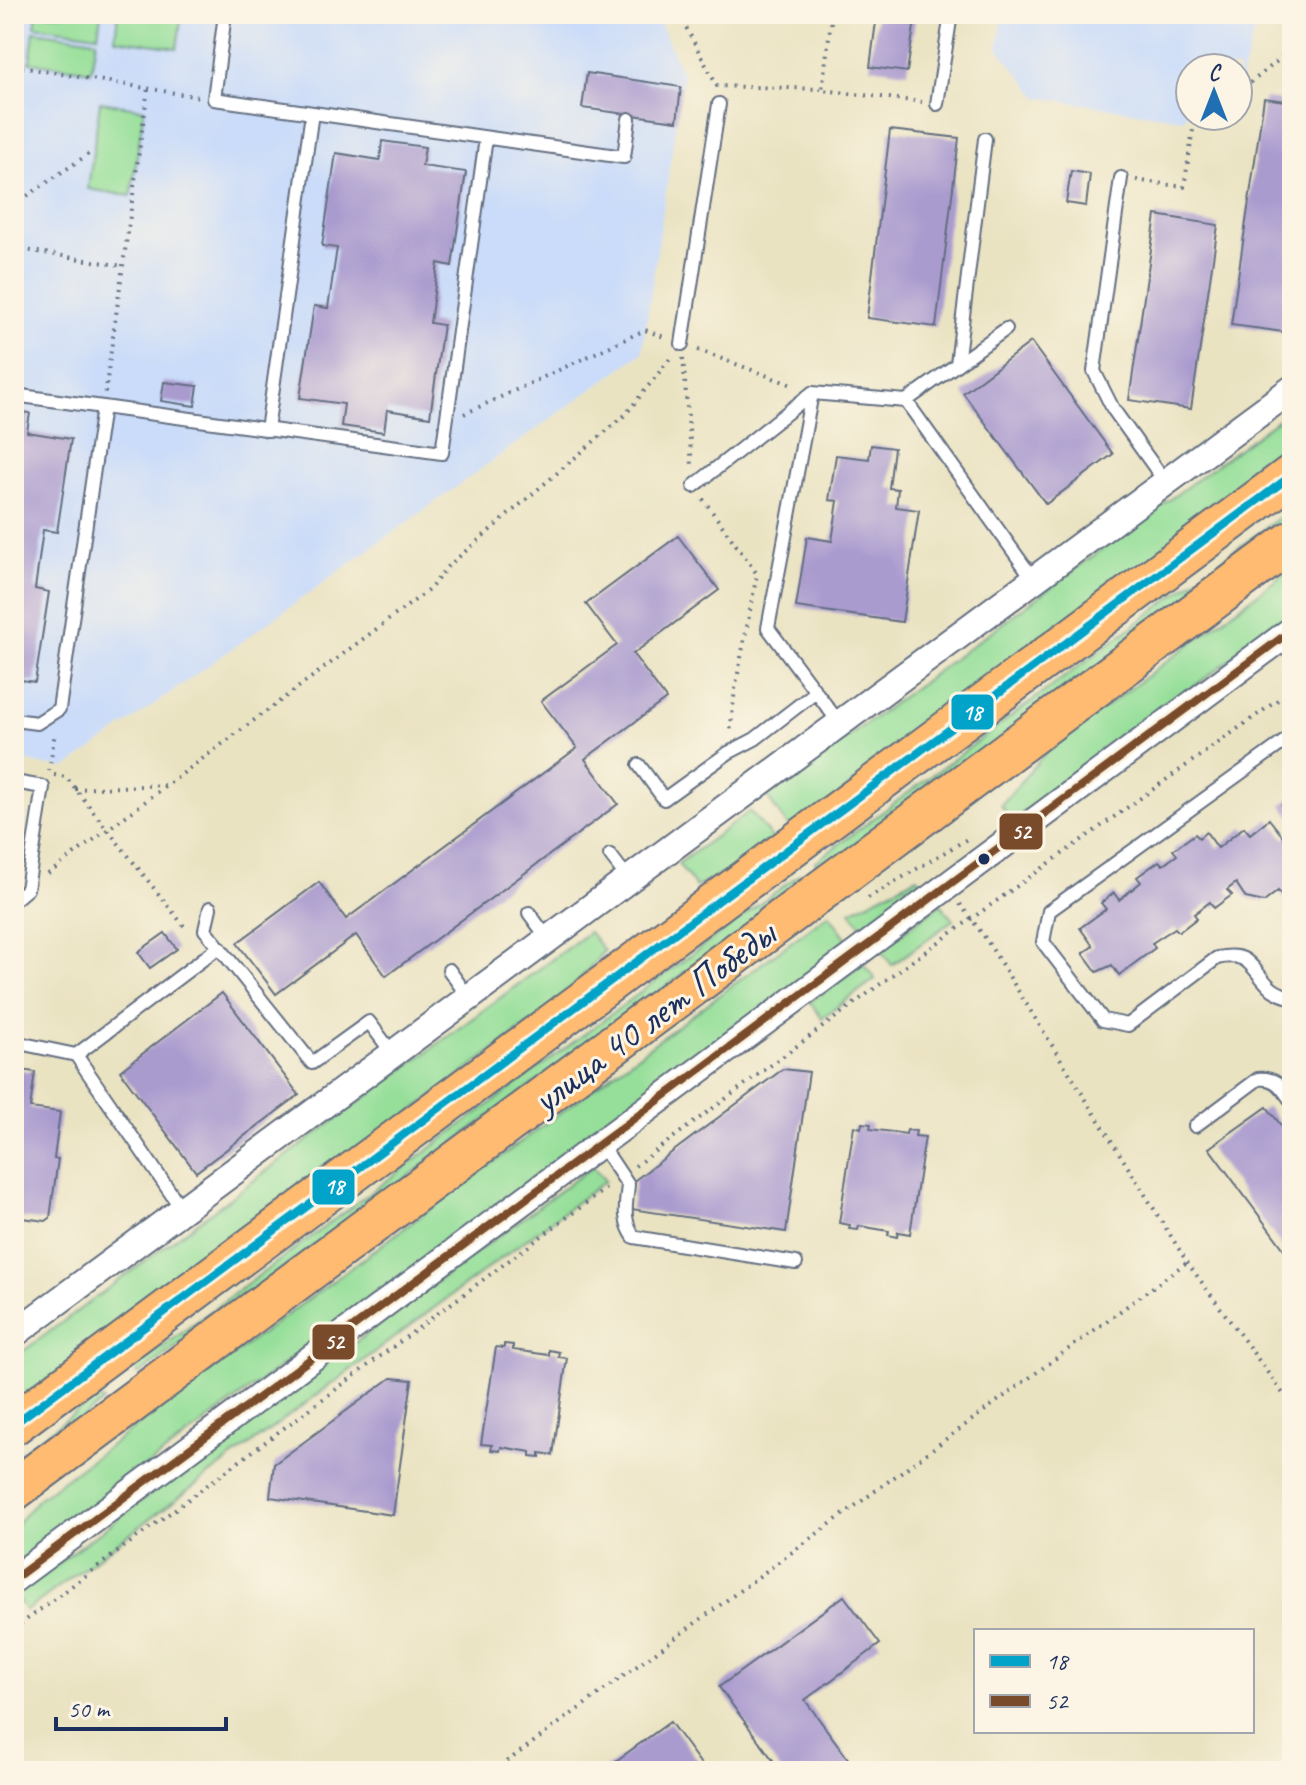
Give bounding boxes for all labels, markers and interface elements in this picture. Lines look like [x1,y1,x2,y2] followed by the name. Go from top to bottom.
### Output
[1174,52,1254,132] north arrow
[1209,59,1223,87] text: С
[950,693,995,731] line badge: 18
[962,699,985,727] text: 18
[998,812,1044,851] line badge: 52
[1011,818,1033,846] text: 52
[976,851,992,867] unlabelled marker
[520,907,787,1126] street label: улица 40 лет Победы
[311,1168,356,1206] line badge: 18
[324,1173,347,1201] text: 18
[311,1323,356,1361] line badge: 52
[324,1328,346,1356] text: 52
[974,1629,1254,1733] legend
[1046,1646,1070,1676] text: 18
[56,1681,226,1731] scale bar
[1046,1686,1070,1716] text: 52
[68,1694,111,1724] text: 50 m

